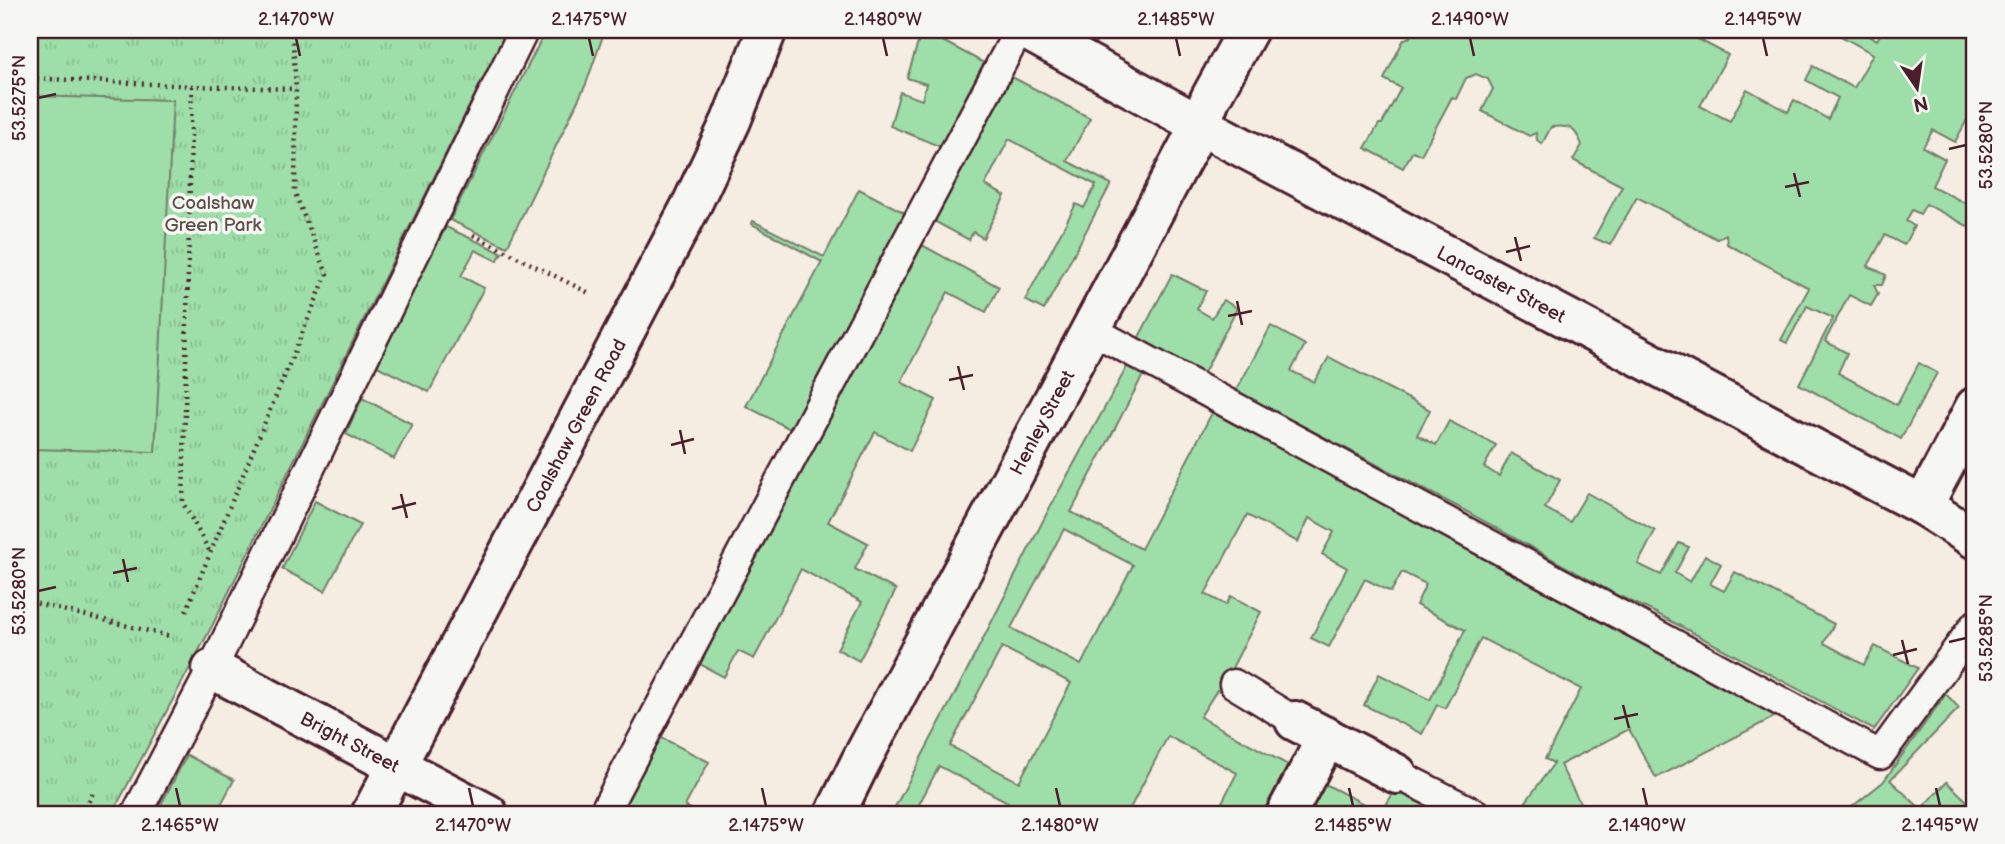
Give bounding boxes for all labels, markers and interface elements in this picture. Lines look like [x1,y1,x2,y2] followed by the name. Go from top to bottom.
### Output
[258,9,335,30] text: 2.1470°W
[551,9,627,30] text: 2.1475°W
[844,9,923,30] text: 2.1480°W
[1137,9,1215,30] text: 2.1485°W
[1431,9,1509,30] text: 2.1490°W
[1724,9,1802,30] text: 2.1495°W
[1882,52,1952,122] north arrow
[9,55,30,141] text: 53.5275°N
[1911,90,1930,116] text: N
[1976,101,1997,189] text: 53.5280°N
[164,192,262,237] park label: Coalshaw Green Park
[1432,242,1569,329] street label: Lancaster Street
[522,335,632,517] street label: Coalshaw Green Road
[1006,366,1080,479] street label: Henley Street
[9,547,30,635] text: 53.5280°N
[1976,594,1997,682] text: 53.5285°N
[296,707,403,778] street label: Bright Street
[141,815,220,836] text: 2.1465°W
[435,815,512,836] text: 2.1470°W
[728,815,804,836] text: 2.1475°W
[1021,815,1100,836] text: 2.1480°W
[1314,815,1392,836] text: 2.1485°W
[1608,815,1686,836] text: 2.1490°W
[1901,815,1979,836] text: 2.1495°W

